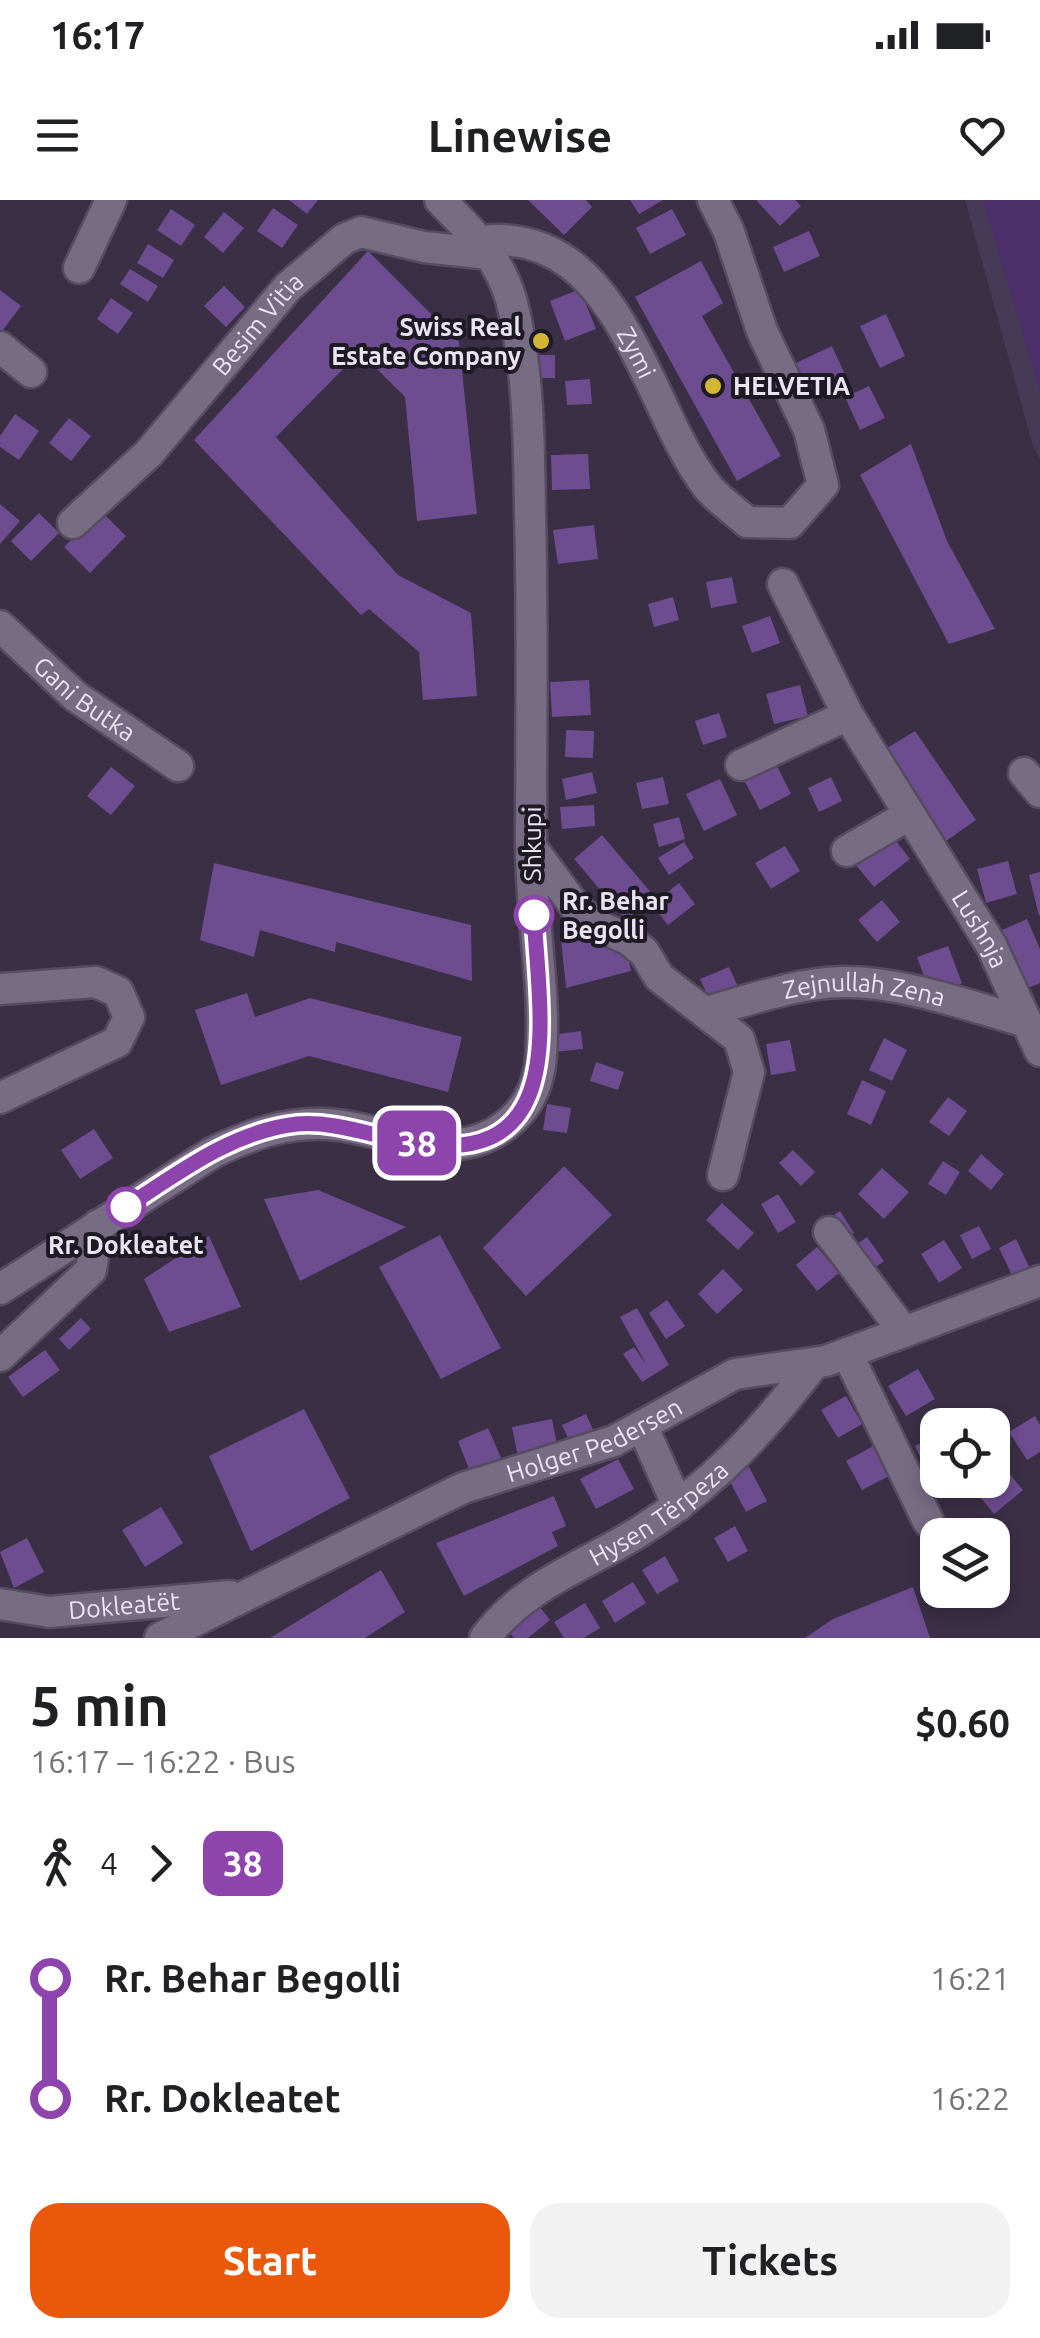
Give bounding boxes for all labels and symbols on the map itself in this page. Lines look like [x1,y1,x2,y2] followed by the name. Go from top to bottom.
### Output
[206,267,308,381] street label: Besim Vitia
[331,313,521,370] place label: Swiss Real Estate Company
[612,322,661,383] street label: Zymi
[530,330,552,352] marker: Swiss Real Estate Company
[733,372,851,400] place label: HELVETIA
[702,375,724,397] marker: HELVETIA
[28,651,141,747] street label: Gani Butka
[518,807,546,881] street label: Shkupi
[947,885,1014,972] street label: Lushnja
[562,887,670,944] place label: Rr. Behar Begolli
[515,896,553,934] marker: Rr. Behar Begolli
[780,968,948,1012] street label: Zejnullah Zena
[372,1110,462,1176] line badge: 38
[107,1188,145,1226] marker: Rr. Dokleatet
[48,1231,204,1259] place label: Rr. Dokleatet
[503,1392,687,1488] street label: Holger Pedersen
[584,1456,734,1571] street label: Hysen Tërpeza
[67,1586,181,1624] street label: Dokleatët

